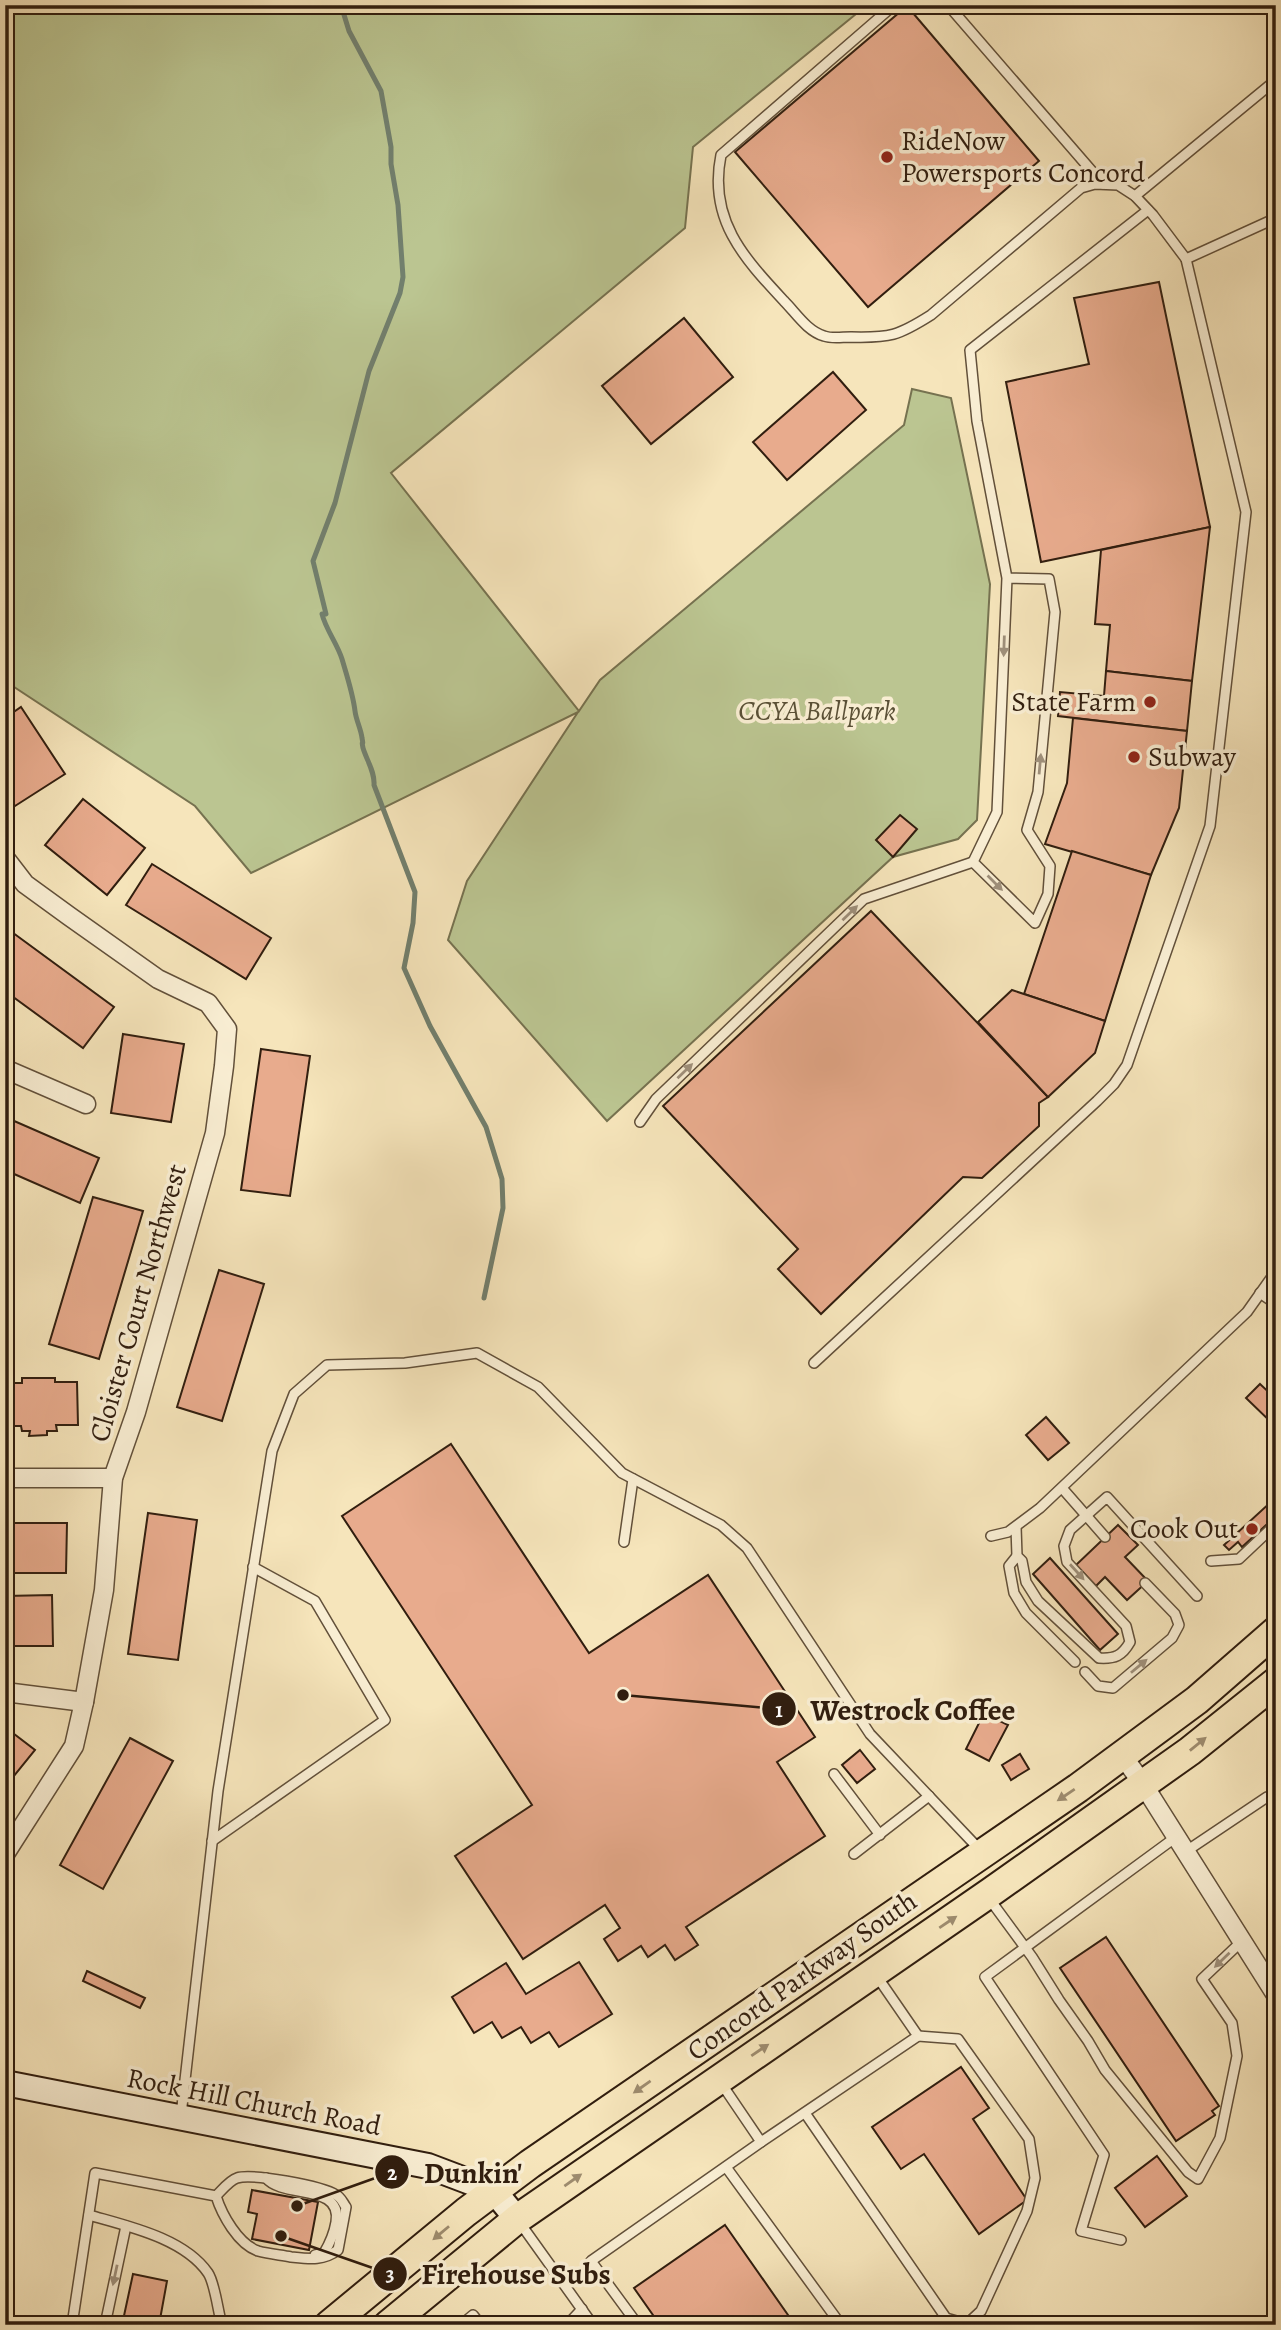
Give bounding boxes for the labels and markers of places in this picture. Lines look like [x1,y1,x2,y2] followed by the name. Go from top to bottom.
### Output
[901,122,1146,192] place label: RideNow Powersports Concord
[879,149,895,165] marker: RideNow Powersports Concord
[1011,683,1136,721] place label: State Farm
[1142,694,1158,710] marker: State Farm
[1148,738,1237,776] place label: Subway
[1126,749,1142,765] marker: Subway
[1130,1510,1238,1548] place label: Cook Out
[1244,1521,1260,1537] marker: Cook Out
[761,1684,1029,1735] callout: Westrock Coffee
[374,2147,536,2198] callout: Dunkin'
[372,2248,625,2299] callout: Firehouse Subs

